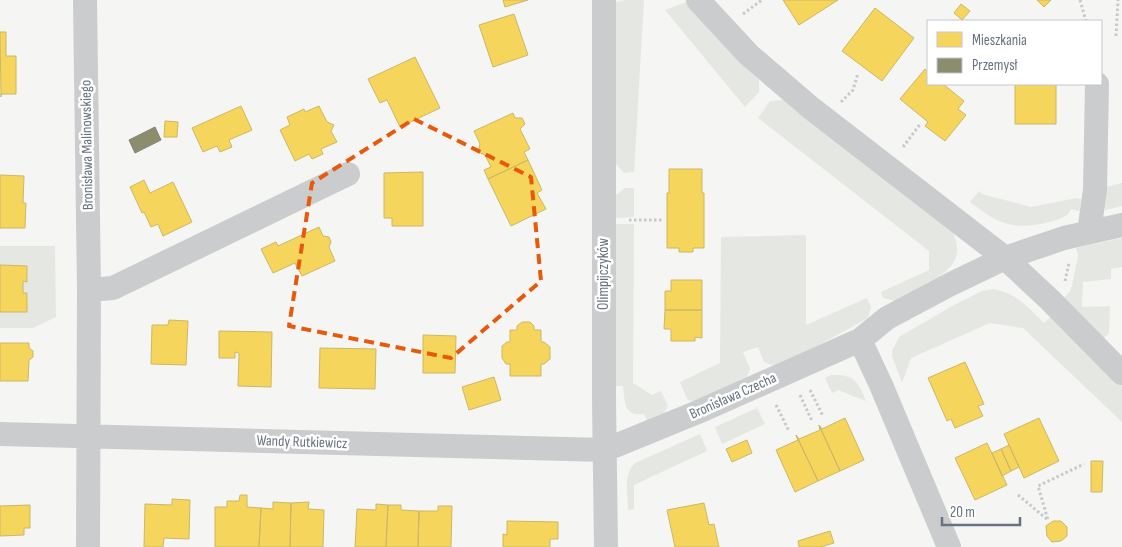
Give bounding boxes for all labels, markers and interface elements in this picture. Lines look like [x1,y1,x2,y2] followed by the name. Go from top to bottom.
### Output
[927,20,1102,85] legend
[972,31,1027,50] text: Mieszkania
[972,56,1018,75] text: Przemysł
[76,80,98,210] street label: Bronisława Malinowskiego
[594,238,613,310] street label: Olimpijczyków
[687,368,780,424] street label: Bronisława Czecha
[256,431,348,453] street label: Wandy Rutkiewicz
[942,494,1020,526] scale bar
[950,503,975,522] text: 20 m

